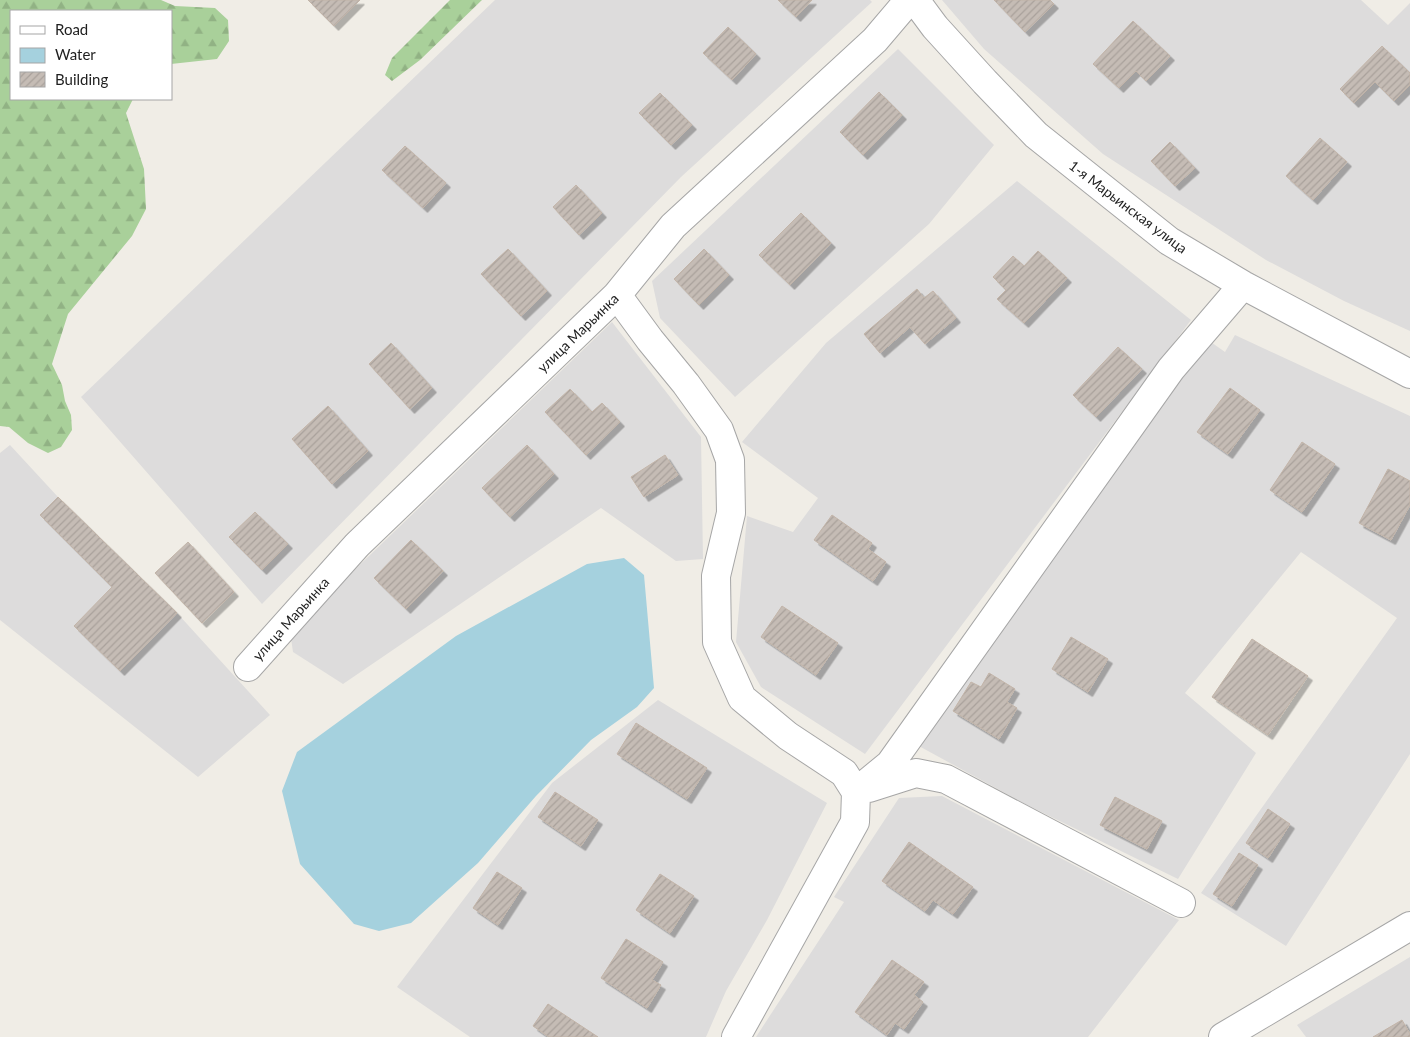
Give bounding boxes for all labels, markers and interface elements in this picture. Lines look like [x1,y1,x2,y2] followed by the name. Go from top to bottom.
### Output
[10,10,172,100] legend
[55,20,88,38] text: Road
[55,45,96,63] text: Water
[55,70,108,88] text: Building
[1066,157,1191,257] street label: 1-я Марьинская улица
[534,290,622,376] street label: улица Марьинка
[249,573,333,664] street label: улица Марьинка

